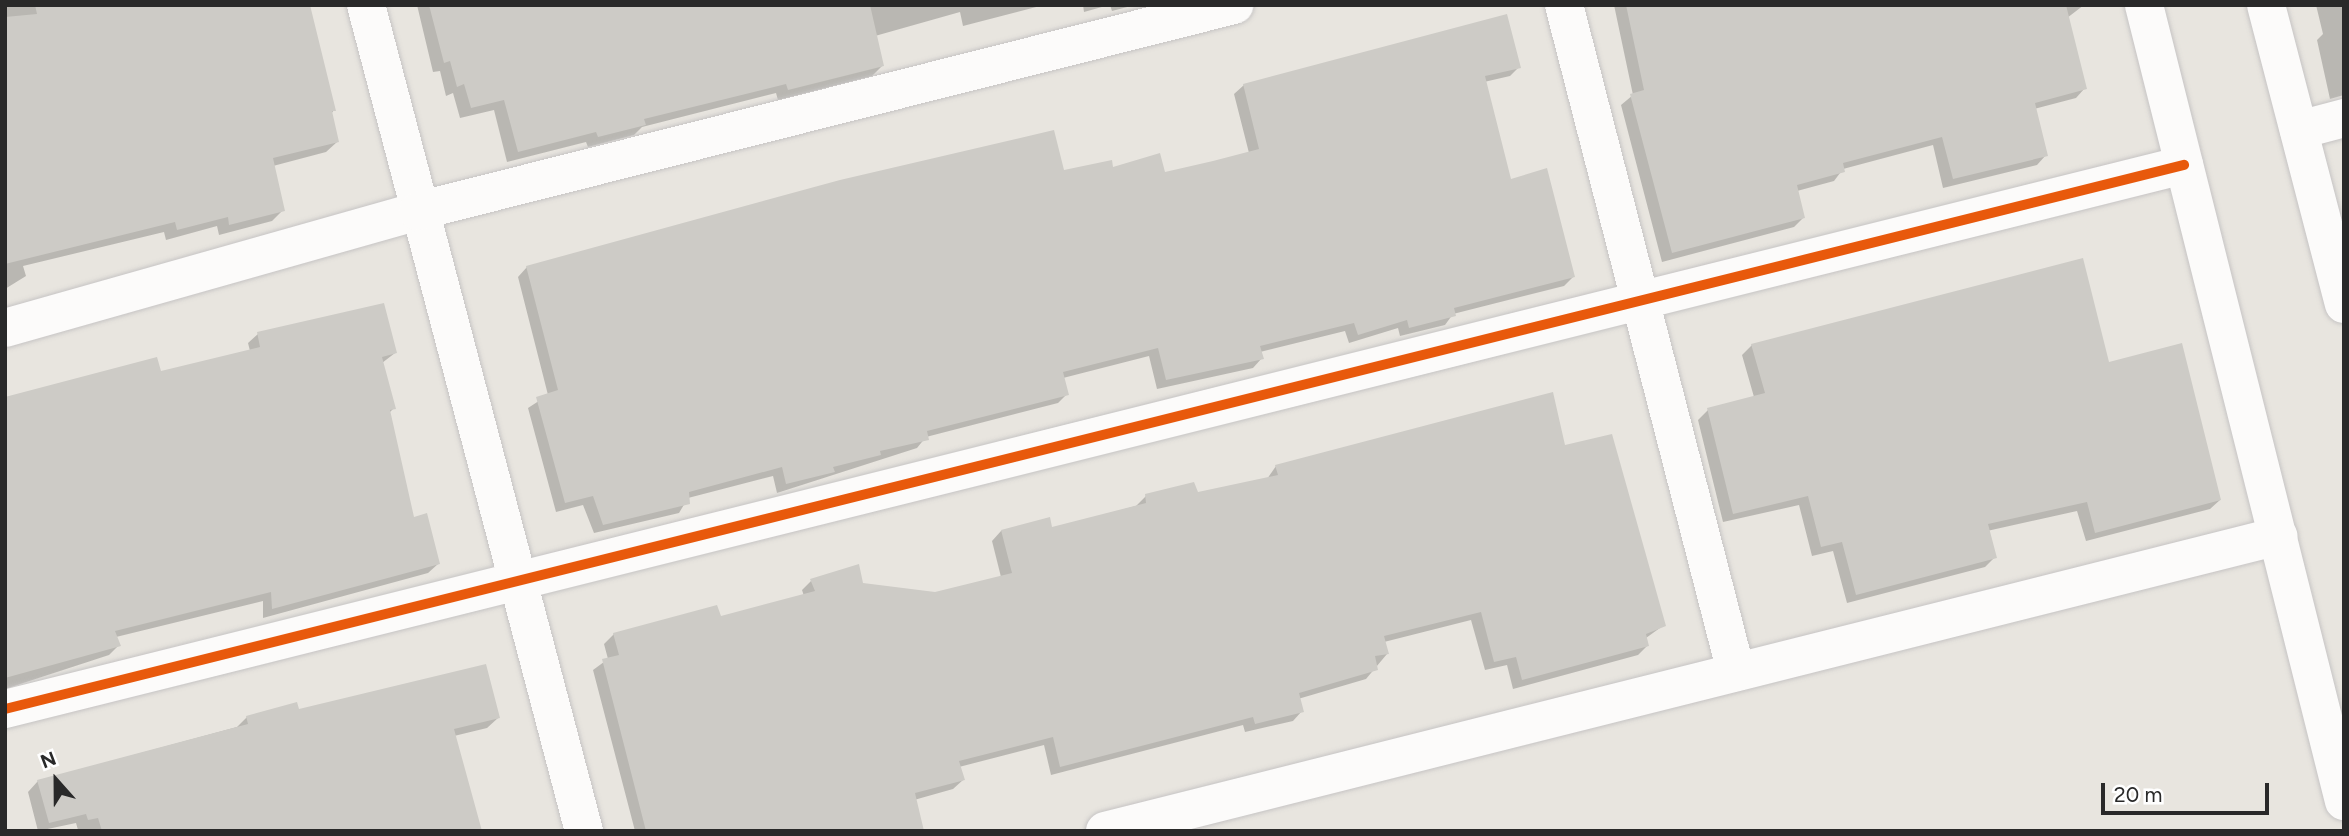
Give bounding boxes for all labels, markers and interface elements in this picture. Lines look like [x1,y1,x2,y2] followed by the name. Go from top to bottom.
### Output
[21,745,91,815] north arrow
[37,747,59,773] text: N
[2104,770,2272,814] scale bar
[2114,782,2162,807] text: 20 m

